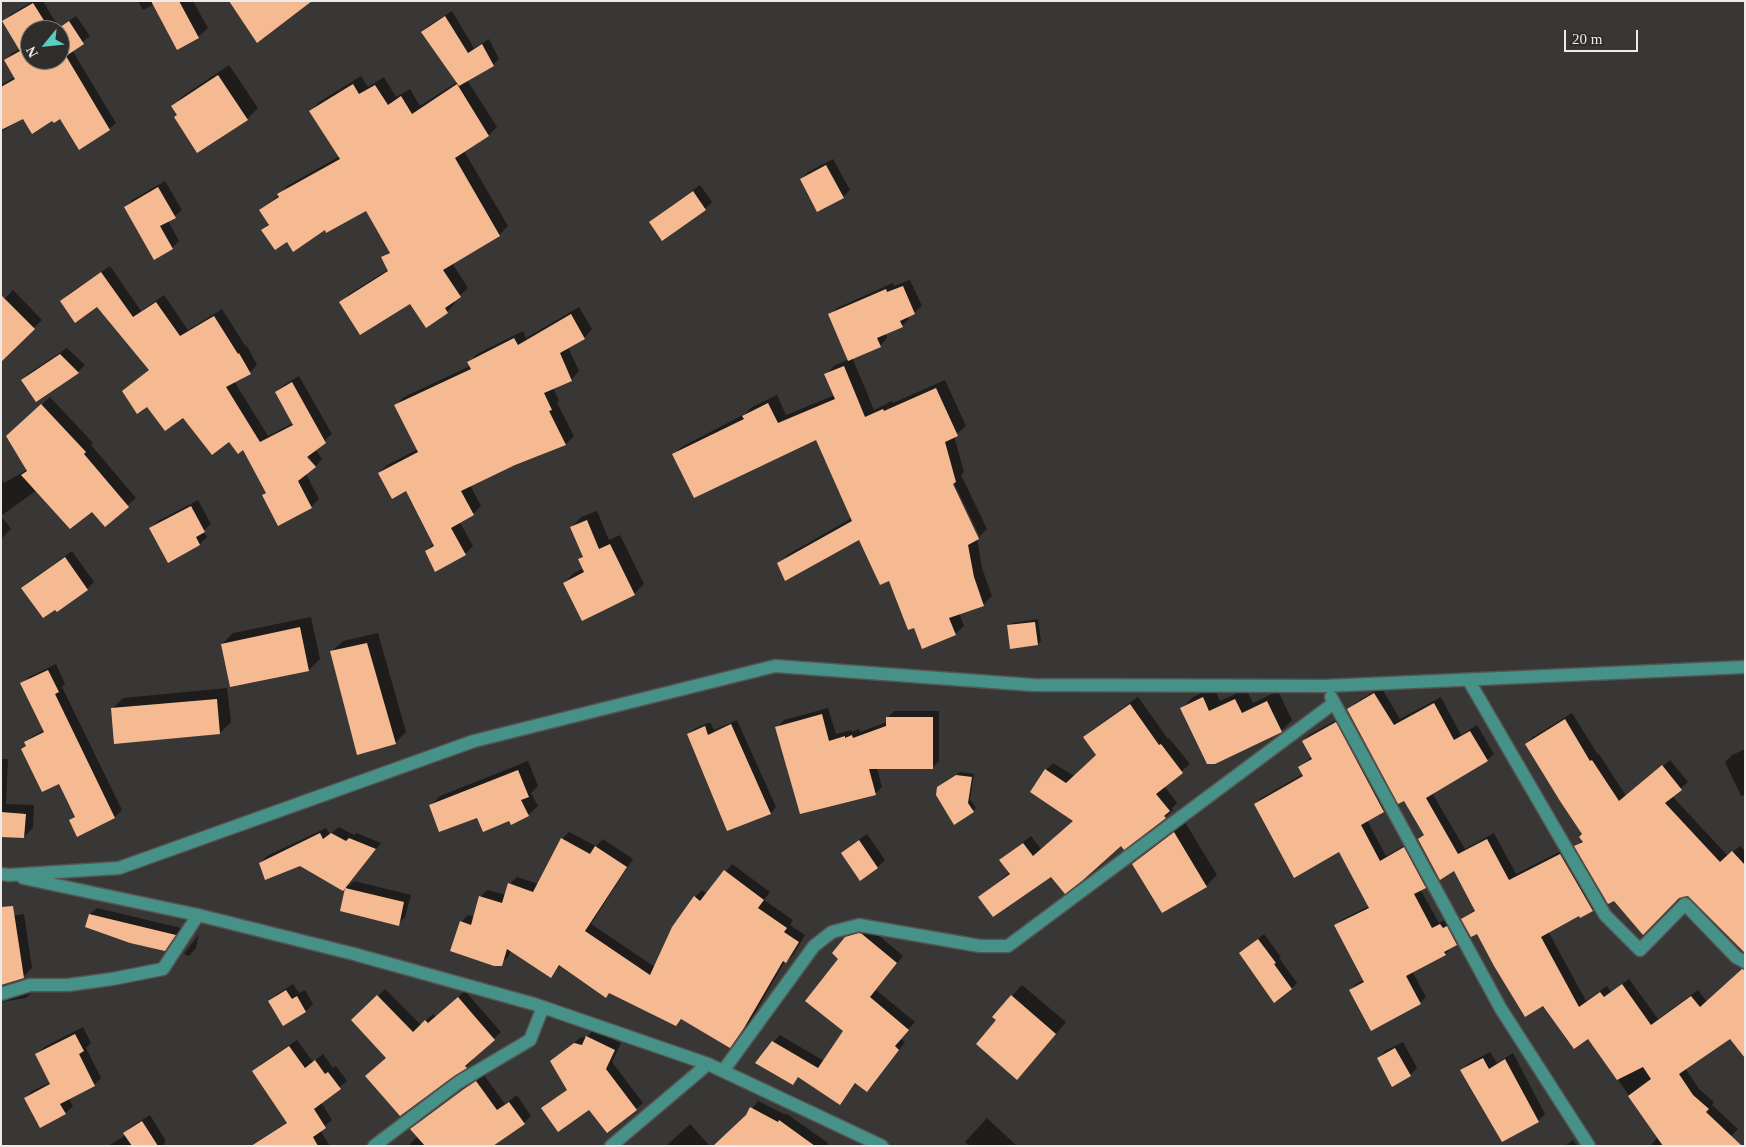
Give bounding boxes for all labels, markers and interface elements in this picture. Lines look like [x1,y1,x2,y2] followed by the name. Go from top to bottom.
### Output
[20,20,70,70] north arrow
[1566,20,1640,52] scale bar
[1572,31,1602,47] text: 20 m
[23,44,41,60] text: N

